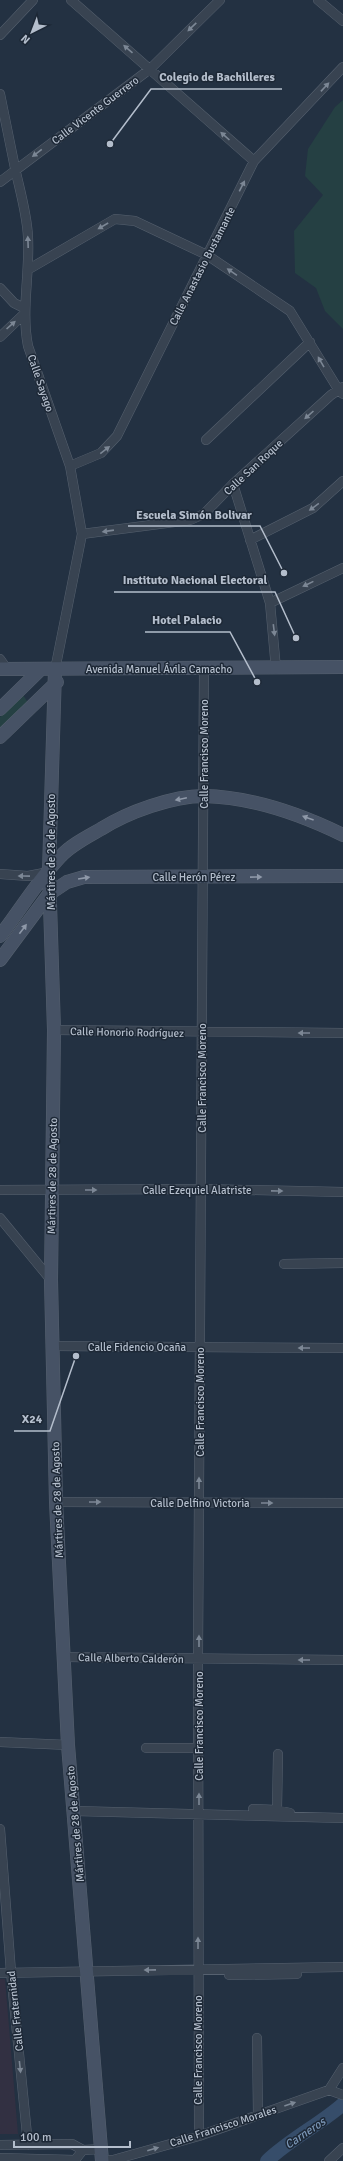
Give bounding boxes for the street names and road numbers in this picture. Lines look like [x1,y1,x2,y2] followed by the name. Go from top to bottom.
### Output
[49,73,142,147] street label: Calle Vicente Guerrero
[167,205,238,328] street label: Calle Anastasio Bustamante
[25,353,57,414] street label: Calle Sayago
[221,437,286,498] street label: Calle San Roque
[86,662,232,676] street label: Avenida Manuel Ávila Camacho
[198,699,211,809] street label: Calle Francisco Moreno
[45,793,58,910] street label: Mártires de 28 de Agosto
[153,871,236,884] street label: Calle Herón Pérez
[196,1023,209,1133] street label: Calle Francisco Moreno
[70,1025,184,1040] street label: Calle Honorio Rodríguez
[45,1117,60,1234] street label: Mártires de 28 de Agosto
[142,1184,252,1197] street label: Calle Ezequiel Alatriste
[88,1341,187,1354] street label: Calle Fidencio Ocaña
[194,1347,207,1457] street label: Calle Francisco Moreno
[49,1441,66,1558] street label: Mártires de 28 de Agosto
[150,1497,250,1510] street label: Calle Delfino Victoria
[78,1651,184,1666] street label: Calle Alberto Calderón
[193,1671,206,1781] street label: Calle Francisco Moreno
[64,1765,87,1883] street label: Mártires de 28 de Agosto
[5,1970,26,2052] street label: Calle Fraternidad
[192,1995,205,2105] street label: Calle Francisco Moreno
[168,2103,278,2150] street label: Calle Francisco Morales

